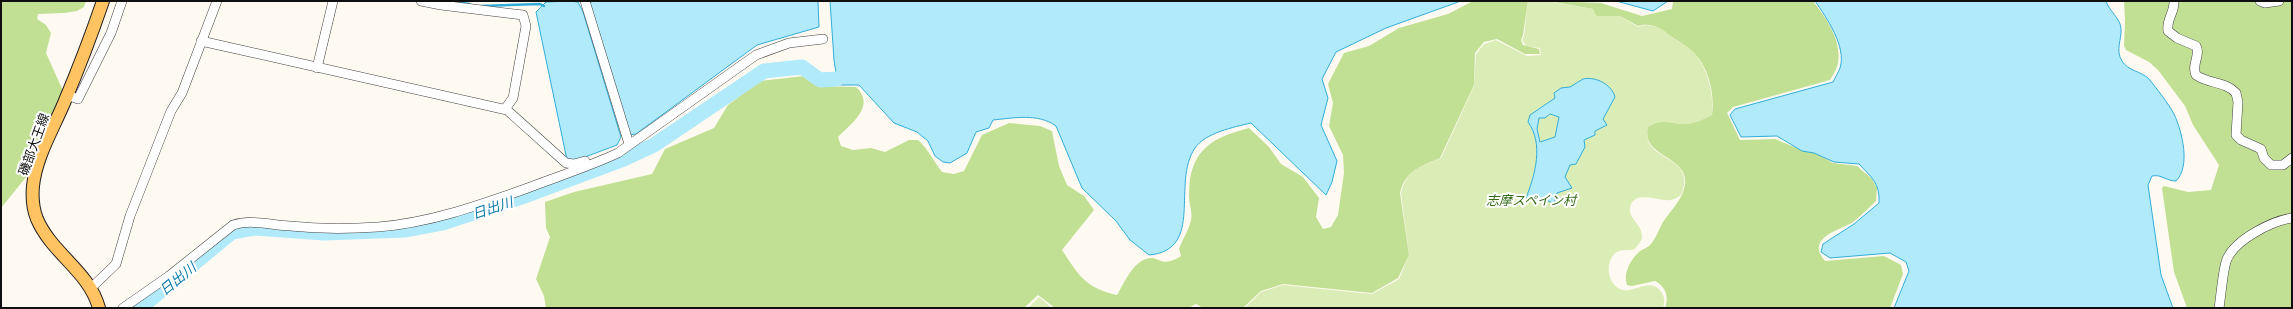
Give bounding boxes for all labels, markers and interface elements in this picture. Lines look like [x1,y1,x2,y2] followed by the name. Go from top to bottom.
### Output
[13,110,53,178] street label: 磯部大王線
[469,190,517,223] water label: 日出川
[1486,190,1578,209] park label: 志摩スペイン村
[154,256,201,299] water label: 日出川

